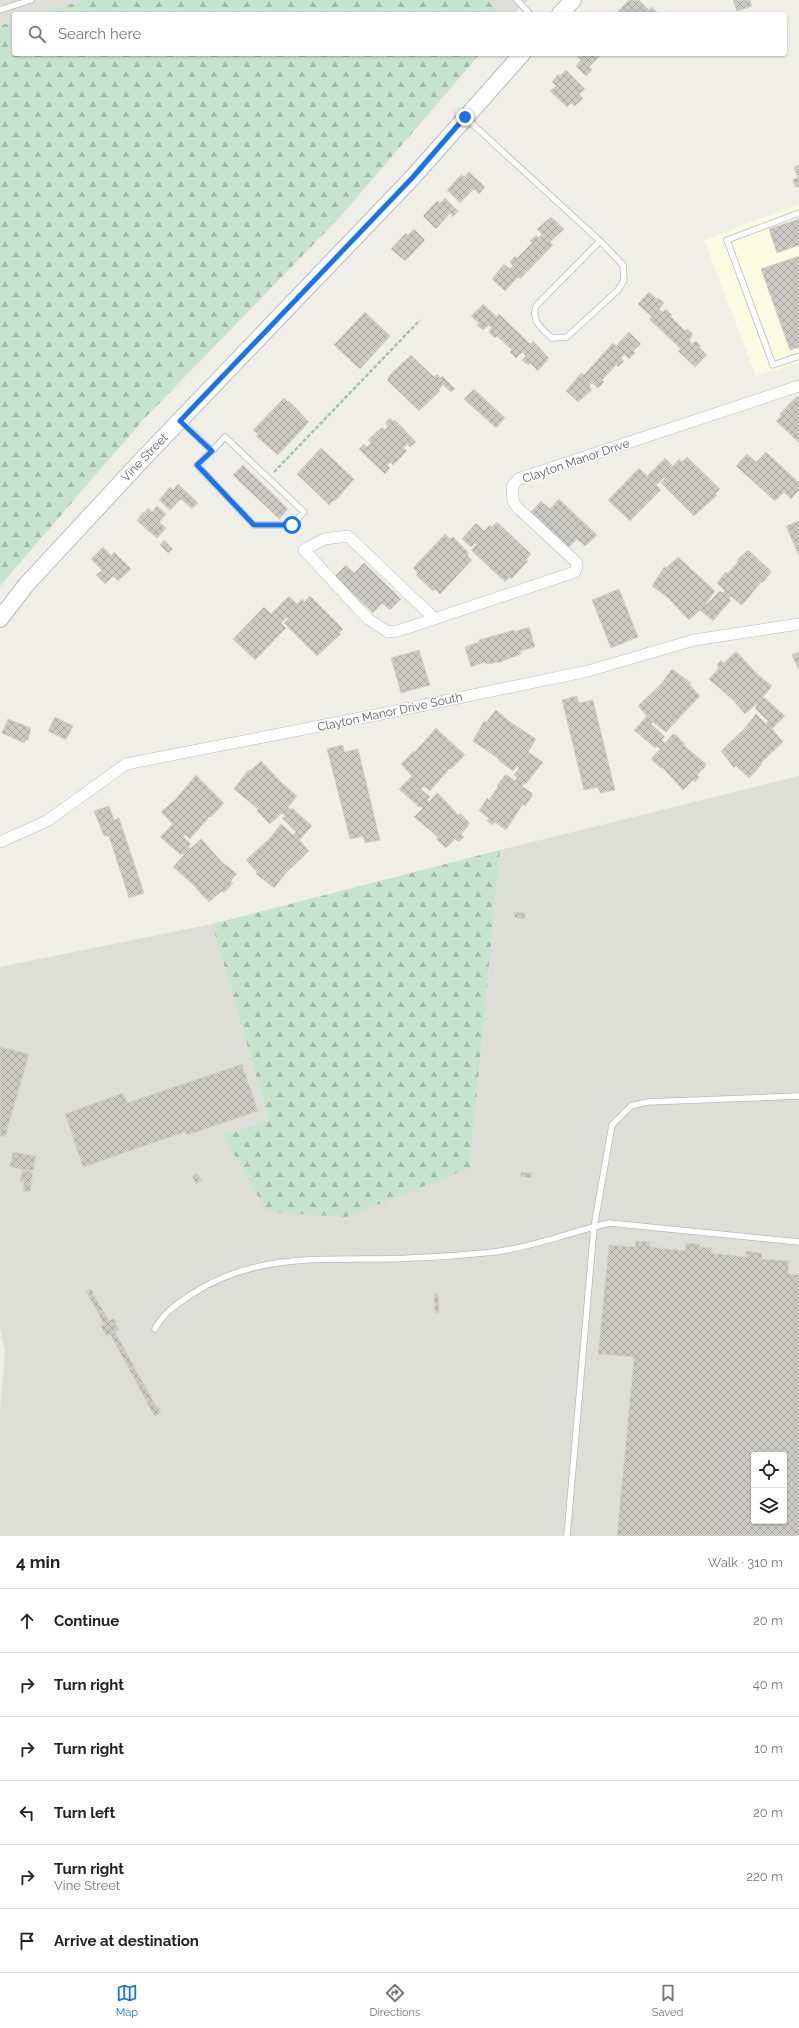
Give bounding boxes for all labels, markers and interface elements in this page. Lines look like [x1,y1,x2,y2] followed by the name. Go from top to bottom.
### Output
[12,12,787,56] search box
[26,23,48,45] icon: search
[58,25,141,43] text: Search here
[456,108,474,126] route end
[118,430,171,484] street label: Vine Street
[521,436,631,486] street label: Clayton Manor Drive
[283,516,301,534] route start
[316,690,464,734] street label: Clayton Manor Drive South
[751,1452,787,1524] map controls
[751,1452,787,1488] button: locate
[751,1488,787,1524] button: layers
[16,1552,60,1572] text: 4 min
[708,1555,783,1570] text: Walk · 310 m
[16,1610,38,1632] icon: ahead
[54,1612,119,1630] text: Continue
[753,1613,783,1628] text: 20 m
[16,1674,38,1696] icon: right
[54,1676,124,1694] text: Turn right
[753,1677,783,1692] text: 40 m
[16,1738,38,1760] icon: right
[54,1740,124,1758] text: Turn right
[754,1741,783,1756] text: 10 m
[16,1802,38,1824] icon: left
[54,1804,115,1822] text: Turn left
[753,1805,783,1820] text: 20 m
[54,1860,124,1878] text: Turn right
[16,1866,38,1888] icon: right
[746,1869,783,1884] text: 220 m
[54,1878,120,1893] text: Vine Street
[16,1930,38,1952] icon: arrive
[54,1932,199,1950] text: Arrive at destination
[116,1982,138,2019] tab: Map
[370,1982,420,2019] tab: Directions
[652,1982,683,2019] tab: Saved

